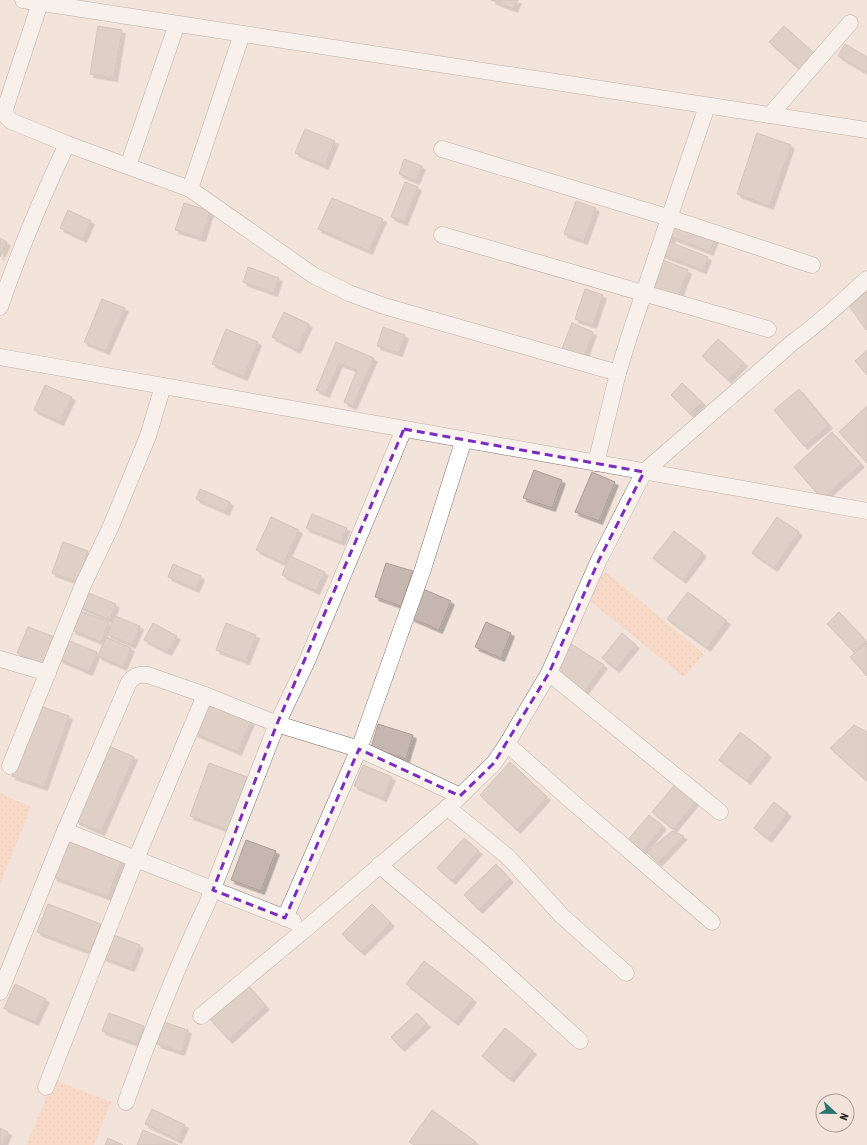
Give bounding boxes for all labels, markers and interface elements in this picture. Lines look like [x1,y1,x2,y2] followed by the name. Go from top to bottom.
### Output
[815,1093,855,1133] north arrow
[837,1111,851,1122] text: N

